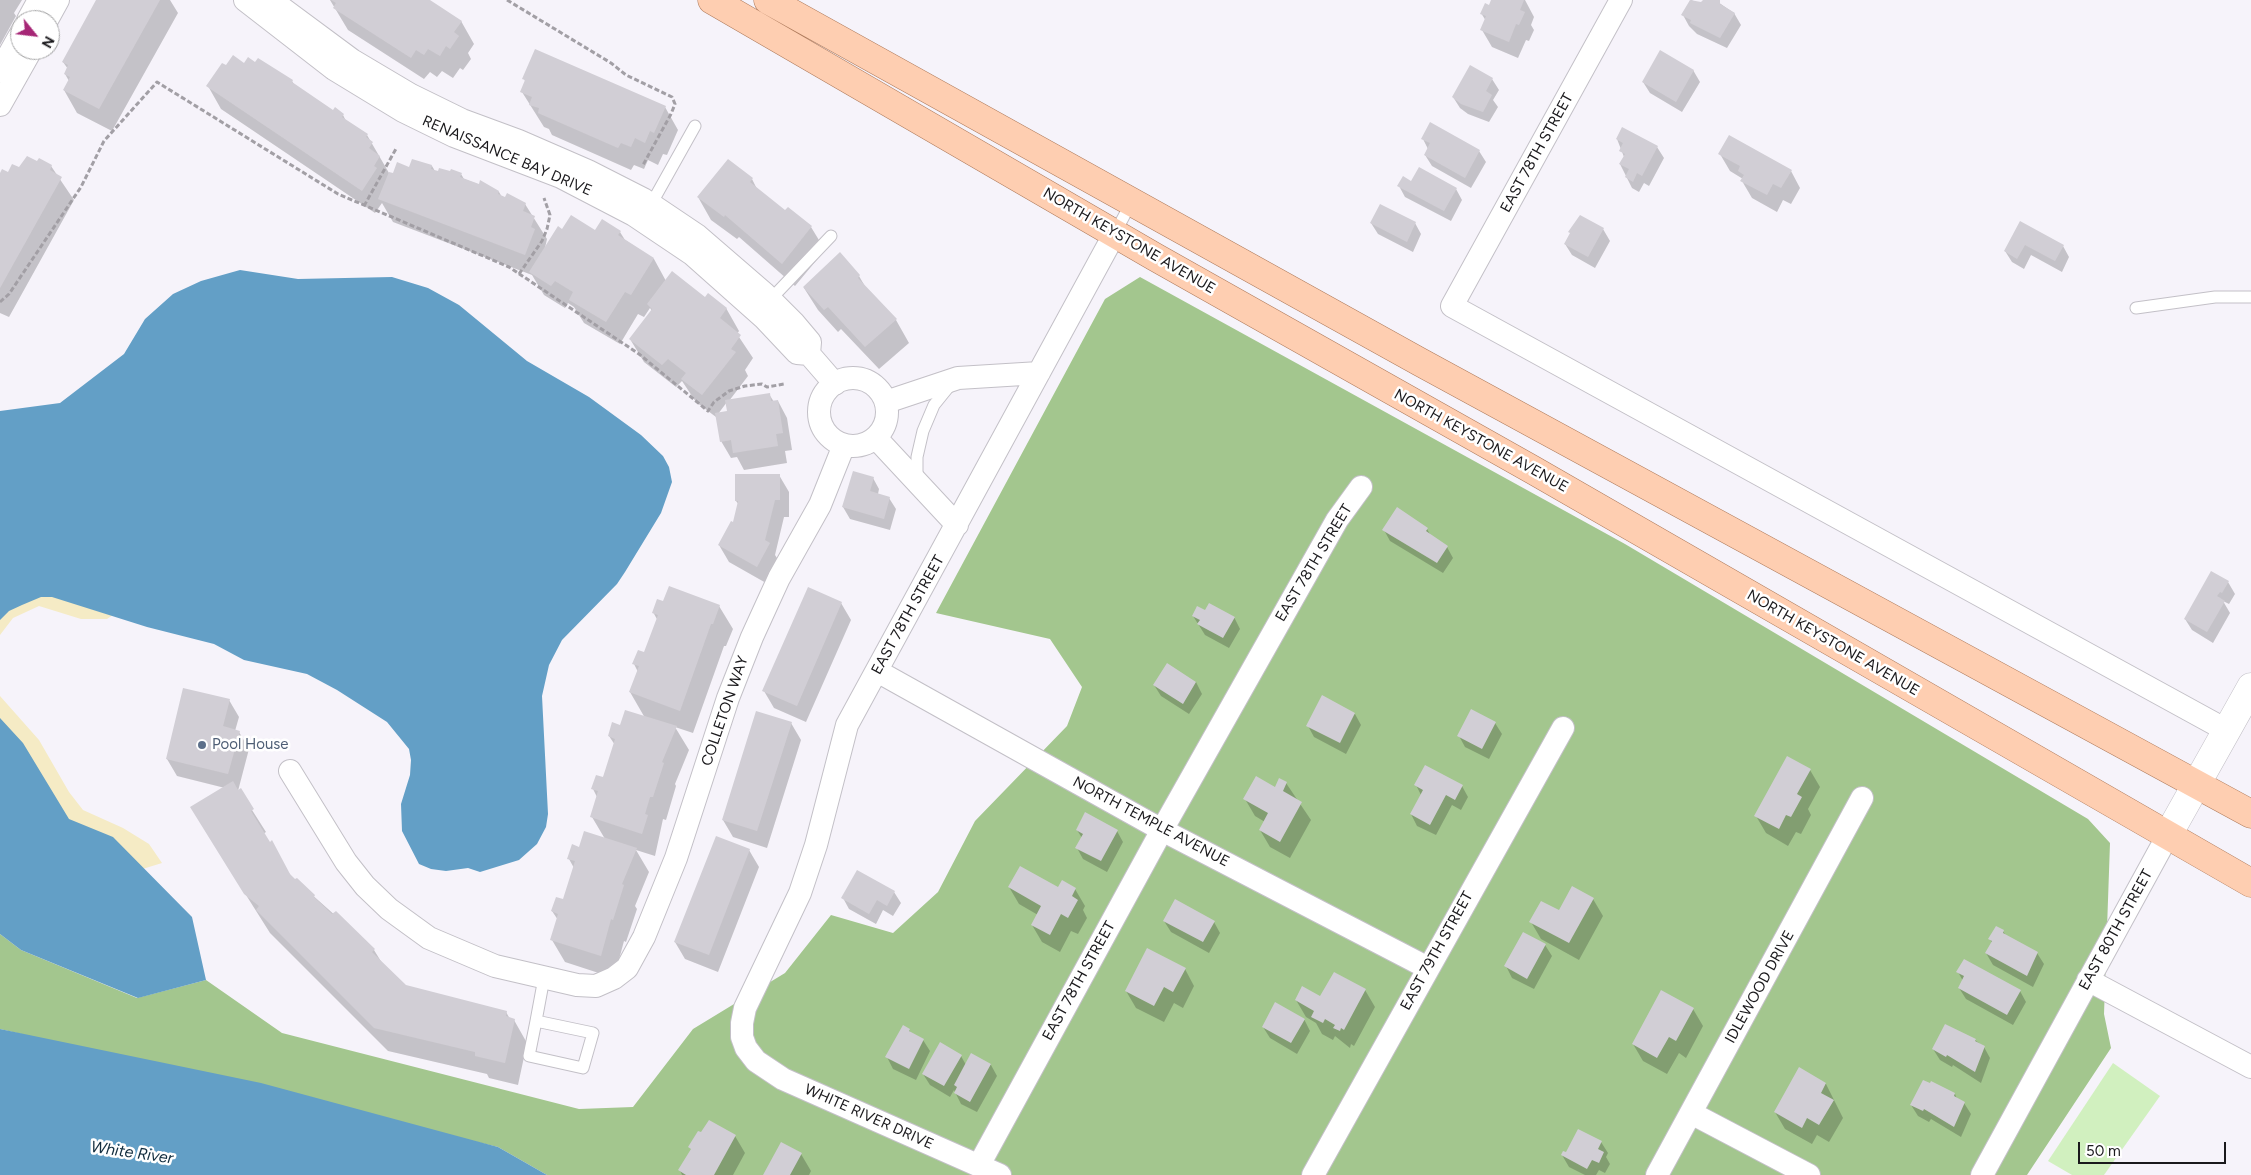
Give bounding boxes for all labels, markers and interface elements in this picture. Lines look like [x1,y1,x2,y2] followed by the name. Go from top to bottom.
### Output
[10,10,60,60] north arrow
[38,33,58,51] text: N
[1497,90,1577,216] street label: EAST 78TH STREET
[419,112,595,200] street label: RENAISSANCE BAY DRIVE
[1040,184,1218,298] street label: NORTH KEYSTONE AVENUE
[1391,386,1571,496] street label: NORTH KEYSTONE AVENUE
[1272,501,1356,625] street label: EAST 78TH STREET
[868,552,948,678] street label: EAST 78TH STREET
[1744,586,1922,700] street label: NORTH KEYSTONE AVENUE
[698,654,752,768] street label: COLLETON WAY
[212,736,288,754] place label: Pool House
[196,739,208,751] marker: Pool House
[1070,773,1232,871] street label: NORTH TEMPLE AVENUE
[2075,867,2157,993] street label: EAST 80TH STREET
[1397,888,1477,1014] street label: EAST 79TH STREET
[1039,918,1119,1044] street label: EAST 78TH STREET
[1722,928,1798,1046] street label: IDLEWOOD DRIVE
[802,1080,936,1154] street label: WHITE RIVER DRIVE
[2081,1132,2228,1164] scale bar
[90,1138,174,1168] water label: White River
[2086,1142,2121,1160] text: 50 m

